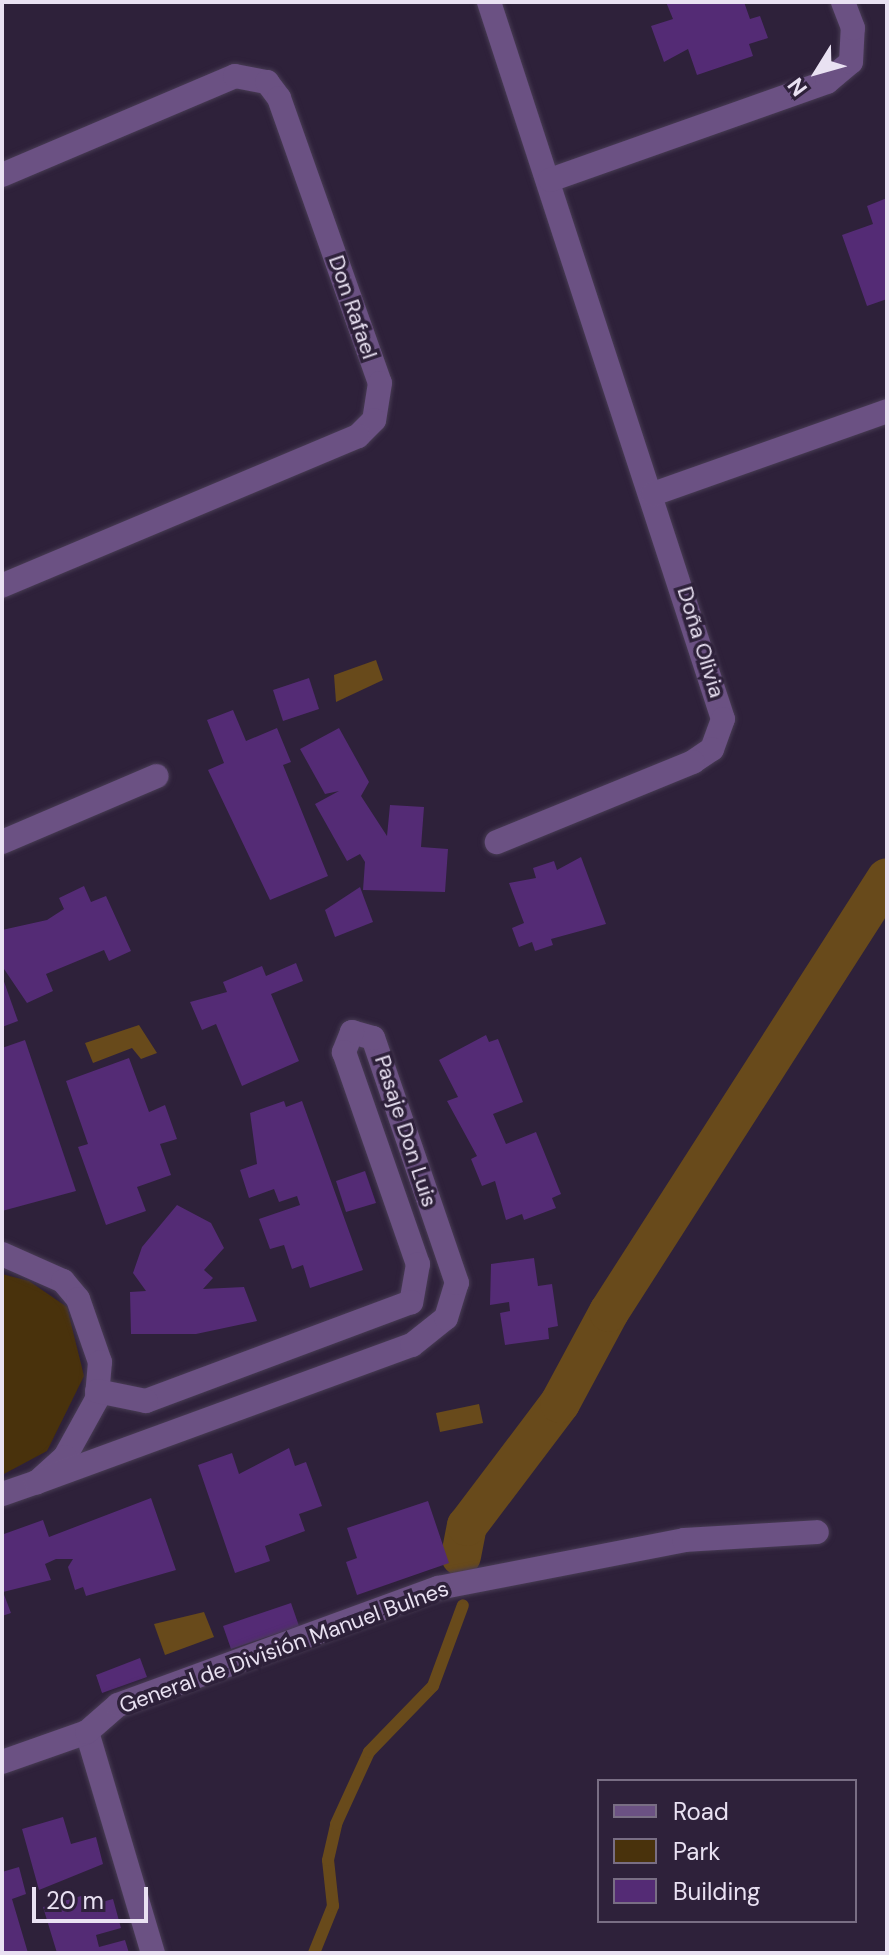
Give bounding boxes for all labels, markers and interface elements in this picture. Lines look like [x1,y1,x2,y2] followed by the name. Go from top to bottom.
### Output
[777,32,857,112] north arrow
[781,72,814,102] text: N
[323,252,383,362] street label: Don Rafael
[672,583,730,701] street label: Doña Olivia
[369,1052,443,1210] street label: Pasaje Don Luis
[116,1575,452,1719] street label: General de División Manuel Bulnes
[597,1779,857,1923] legend
[673,1796,729,1827] text: Road
[673,1836,720,1867] text: Park
[36,1871,152,1921] scale bar
[673,1876,760,1907] text: Building
[46,1885,104,1916] text: 20 m

